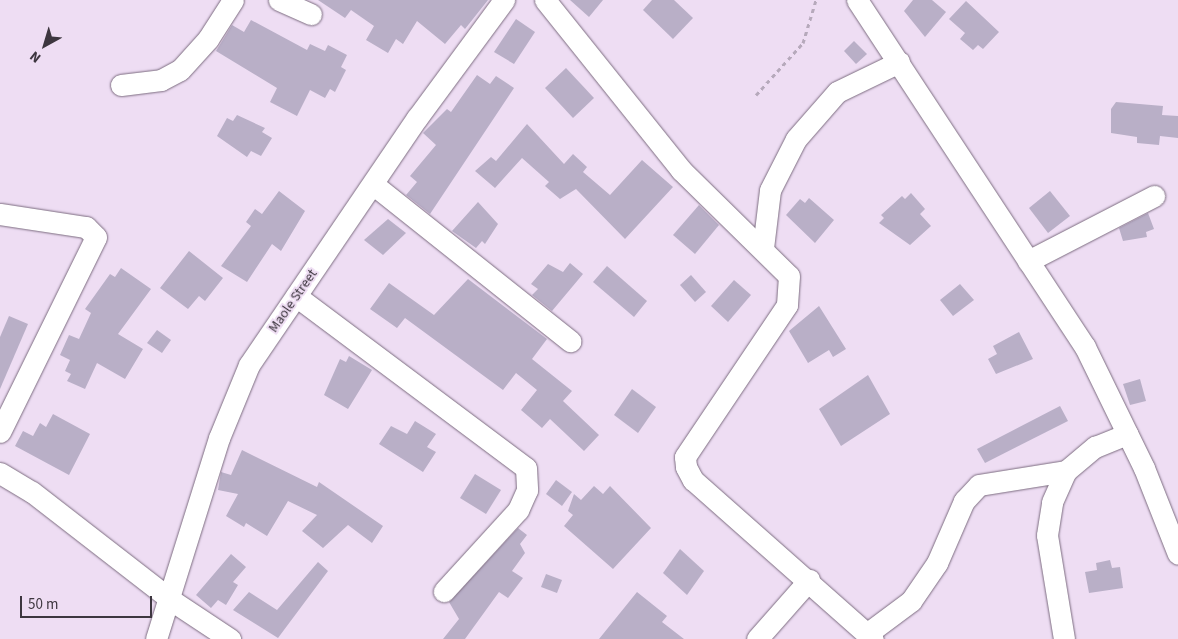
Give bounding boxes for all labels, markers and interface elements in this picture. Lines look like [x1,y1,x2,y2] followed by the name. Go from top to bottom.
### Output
[20,20,70,70] north arrow
[26,46,45,67] text: N
[265,266,321,336] street label: Maole Street
[22,586,155,618] scale bar
[28,594,58,615] text: 50 m

